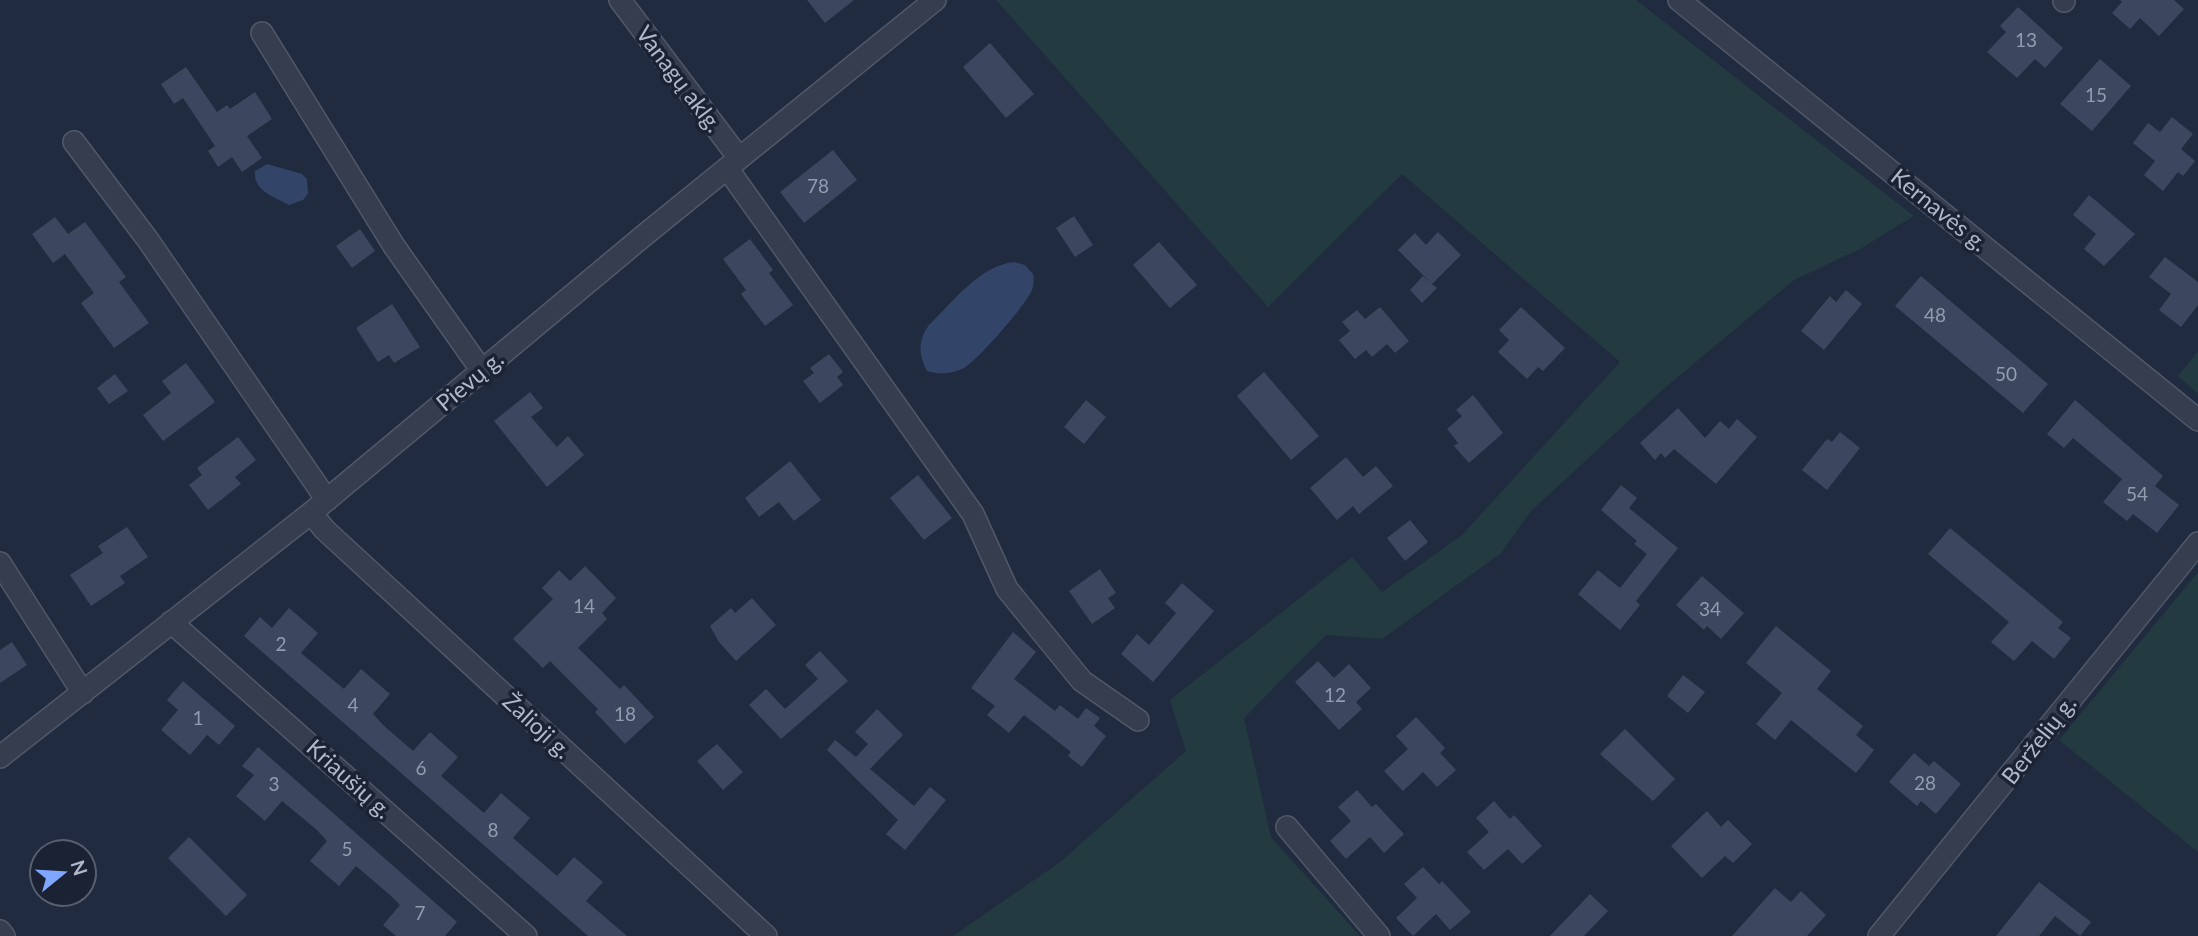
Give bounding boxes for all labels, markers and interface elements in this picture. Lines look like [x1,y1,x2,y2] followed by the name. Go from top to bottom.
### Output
[631,20,729,137] street label: Vanagų aklg.
[2015,28,2037,51] house number: 13
[2085,83,2107,106] house number: 15
[1886,162,1993,257] street label: Kernavės g.
[807,174,829,197] house number: 78
[1924,303,1946,326] house number: 48
[430,344,509,416] street label: Pievų g.
[1995,362,2017,385] house number: 50
[2126,482,2148,505] house number: 54
[573,594,595,617] house number: 14
[1699,597,1721,620] house number: 34
[275,632,287,655] house number: 2
[1324,683,1346,706] house number: 12
[498,687,578,764] street label: Žalioji g.
[1995,690,2081,789] street label: Berželių g.
[347,693,359,716] house number: 4
[614,702,636,725] house number: 18
[192,706,204,729] house number: 1
[301,733,398,824] street label: Kriaušių g.
[415,756,427,779] house number: 6
[1914,771,1936,794] house number: 28
[268,772,280,795] house number: 3
[487,818,499,841] house number: 8
[341,837,353,860] house number: 5
[28,838,98,908] north arrow
[66,857,93,878] text: N
[414,901,426,924] house number: 7

